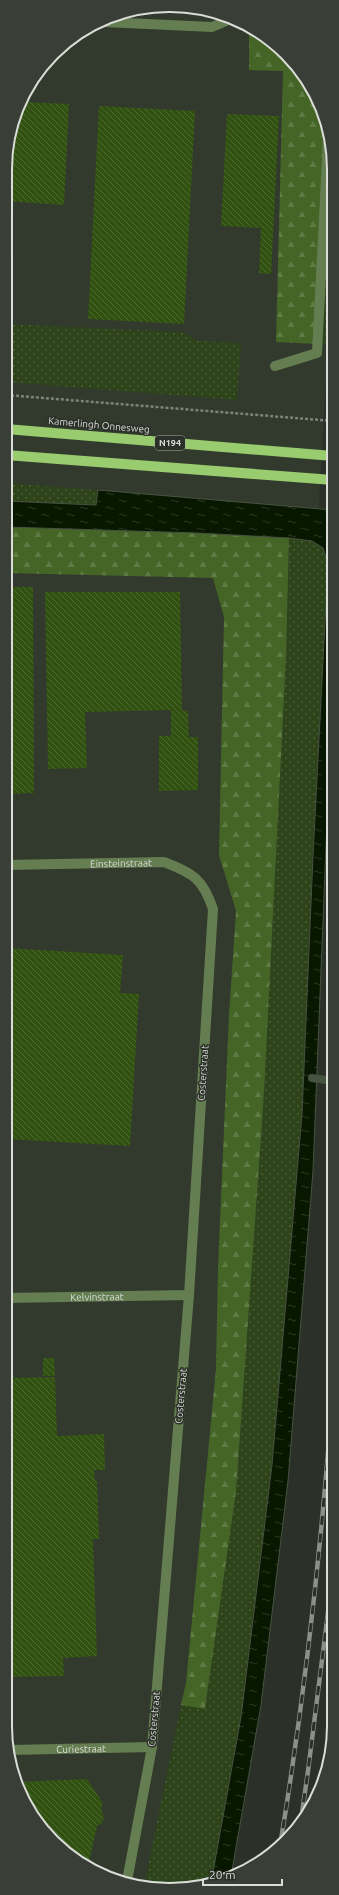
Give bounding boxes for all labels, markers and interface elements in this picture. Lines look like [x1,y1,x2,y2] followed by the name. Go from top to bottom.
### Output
[48,415,150,435] street label: Kamerlingh Onnesweg
[155,436,185,450] road number: N194
[90,857,152,869] street label: Einsteinstraat
[196,1045,210,1101] street label: Costerstraat
[70,1291,124,1302] street label: Kelvinstraat
[173,1368,189,1424] street label: Costerstraat
[146,1691,162,1747] street label: Costerstraat
[56,1742,106,1755] street label: Curiestraat
[203,1861,282,1887] scale bar
[209,1868,236,1881] text: 20 m

